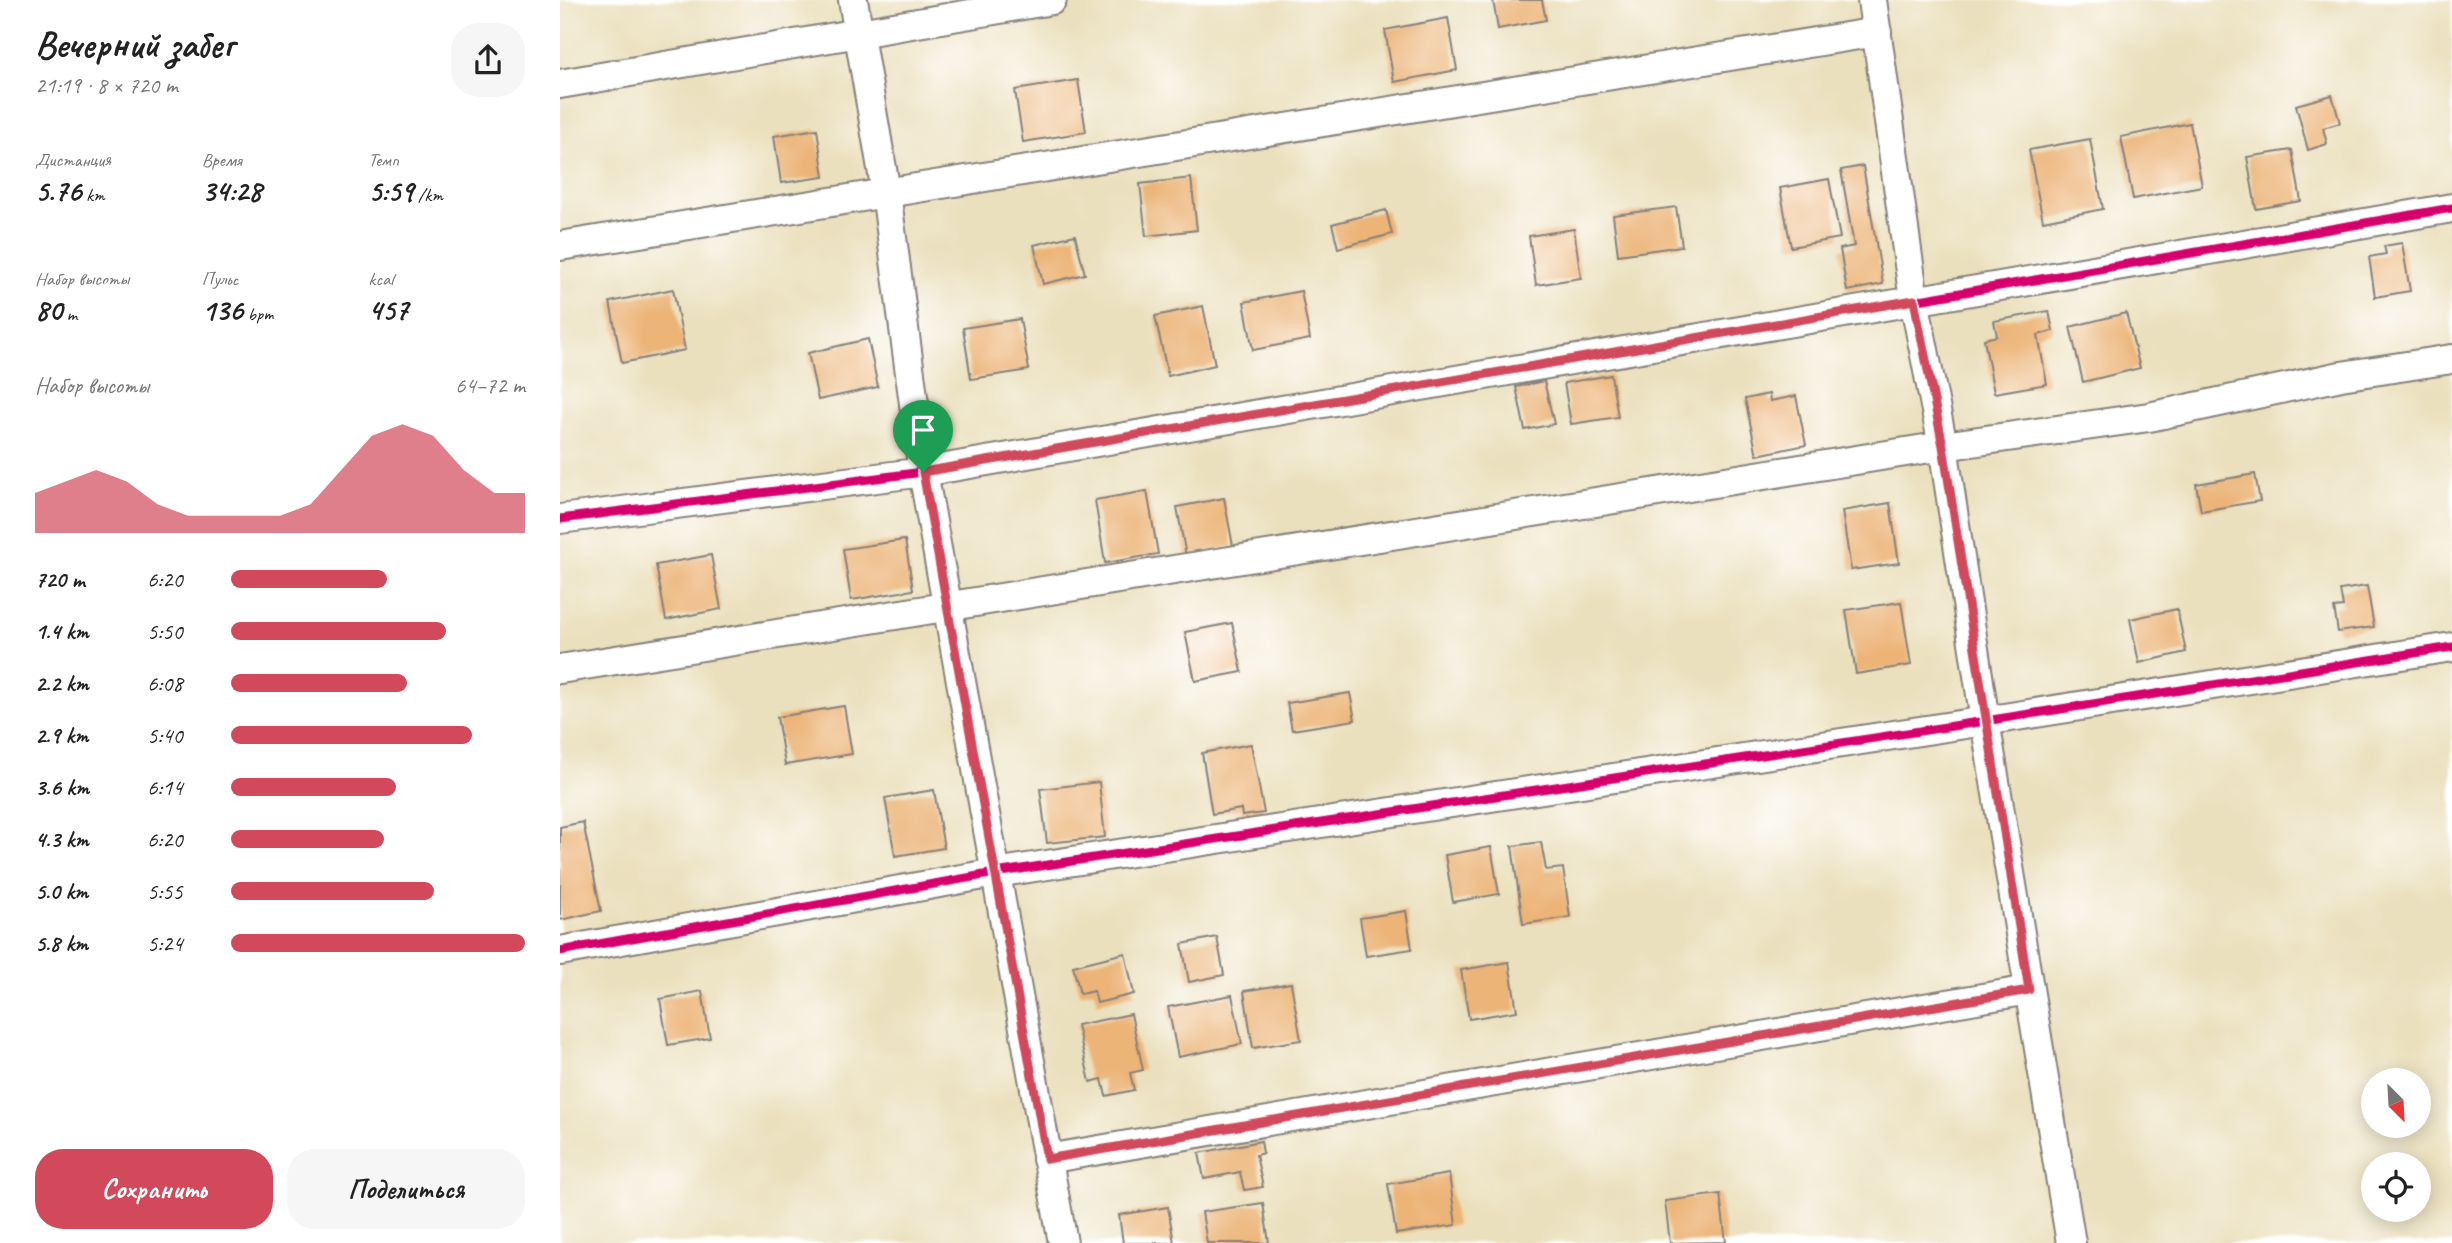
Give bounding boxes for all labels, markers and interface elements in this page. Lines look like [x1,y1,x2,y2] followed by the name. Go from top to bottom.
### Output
[35,21,234,68] text: Вечерний забег
[451,23,525,97] button: share
[35,71,178,100] text: 21:19 · 8 × 720 m
[35,148,111,172] text: Дистанция
[202,148,242,172] text: Время
[368,148,399,172] text: Темп
[35,172,81,210] text: 5.76
[202,172,262,210] text: 34:28
[368,172,413,210] text: 5:59
[81,183,105,207] text: km
[413,183,443,207] text: /km
[35,267,129,291] text: Набор высоты
[202,267,238,291] text: Пульс
[368,267,393,291] text: kcal
[35,291,62,329] text: 80
[202,291,243,329] text: 136
[368,291,408,329] text: 457
[62,302,77,326] text: m
[243,302,273,326] text: bpm
[35,371,149,400] text: Набор высоты
[455,371,525,400] text: 64–72 m
[893,400,953,472] pin
[904,411,942,449] icon: arrive
[35,565,85,594] text: 720 m
[147,565,183,594] text: 6:20
[35,617,89,646] text: 1.4 km
[147,617,183,646] text: 5:50
[35,669,89,698] text: 2.2 km
[147,669,183,698] text: 6:08
[35,721,88,750] text: 2.9 km
[147,721,183,750] text: 5:40
[35,773,89,802] text: 3.6 km
[147,773,183,802] text: 6:14
[35,825,89,854] text: 4.3 km
[147,825,183,854] text: 6:20
[35,877,88,906] text: 5.0 km
[147,877,183,906] text: 5:55
[35,929,88,958] text: 5.8 km
[147,929,183,958] text: 5:24
[2361,1068,2431,1138] north arrow
[2361,1068,2431,1222] map controls
[35,1149,273,1229] button: Сохранить
[287,1149,525,1229] button: Поделиться
[2361,1152,2431,1222] button: locate

